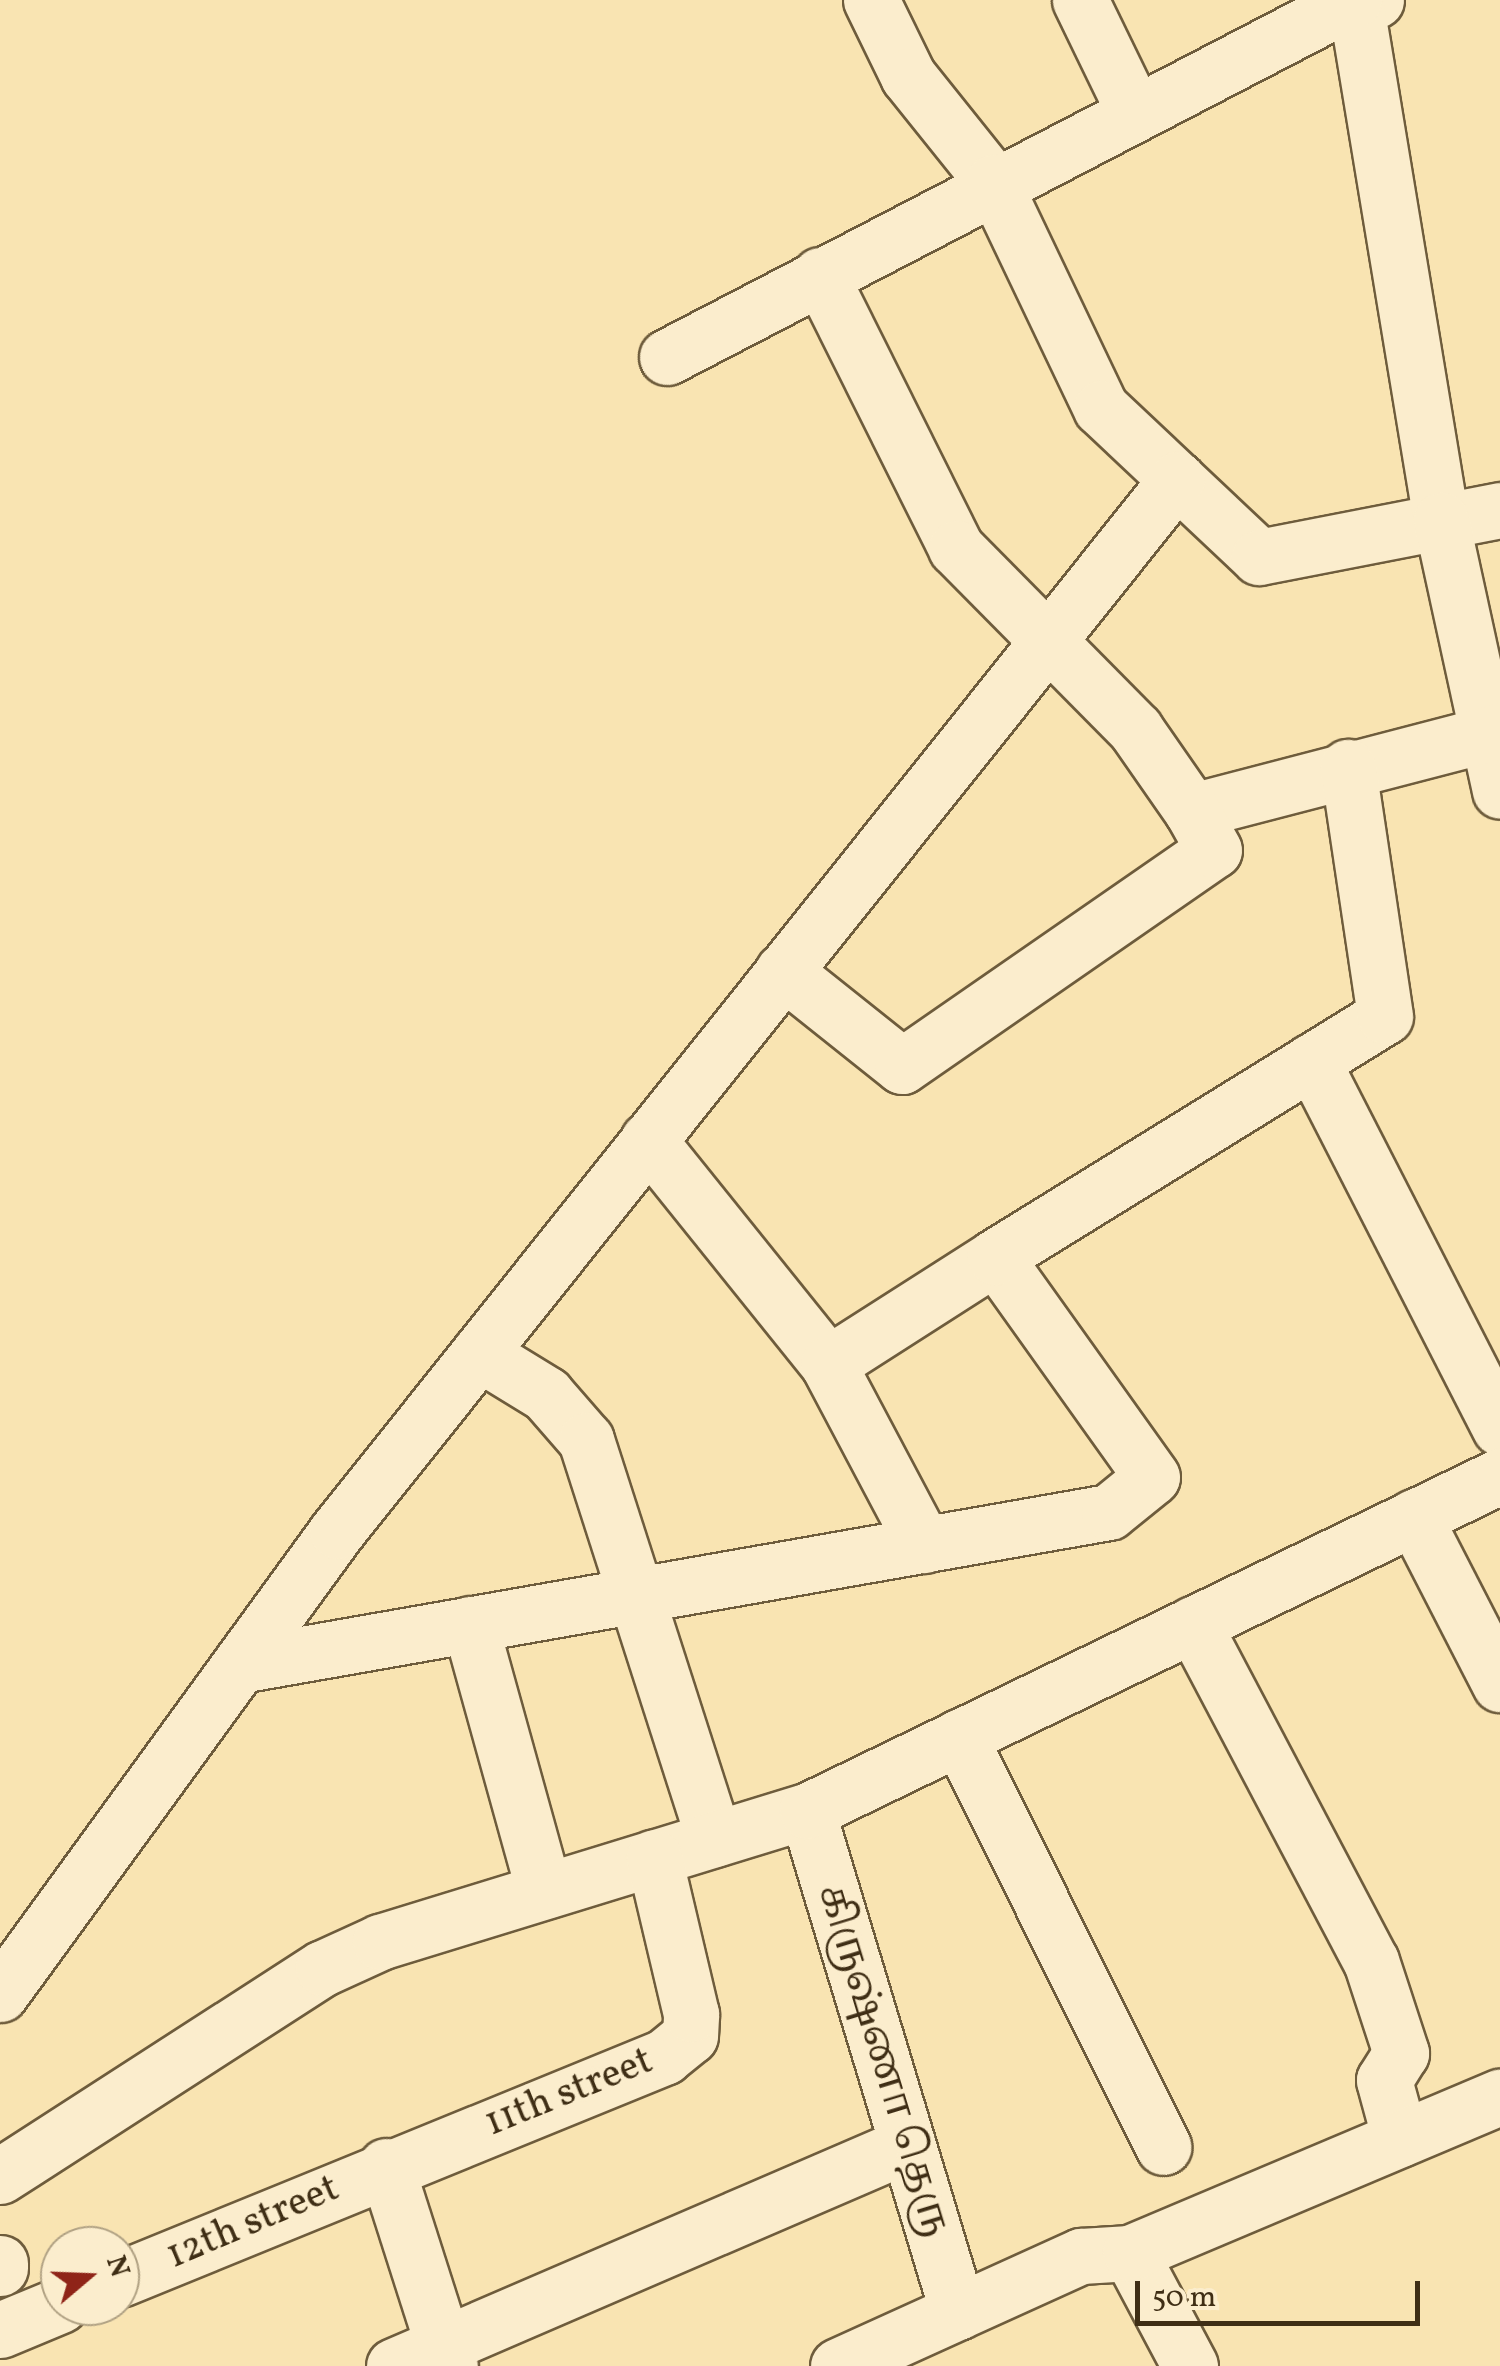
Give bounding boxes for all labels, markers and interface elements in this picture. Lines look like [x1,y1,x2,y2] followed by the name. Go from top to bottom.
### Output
[805,1879,959,2243] street label: கிருஷ்ணா தெரு
[478,2038,660,2148] street label: 11th street
[160,2165,346,2281] street label: 12th street
[40,2226,140,2326] north arrow
[95,2251,139,2283] text: N
[1140,2261,1425,2323] scale bar
[1152,2277,1216,2319] text: 50 m

